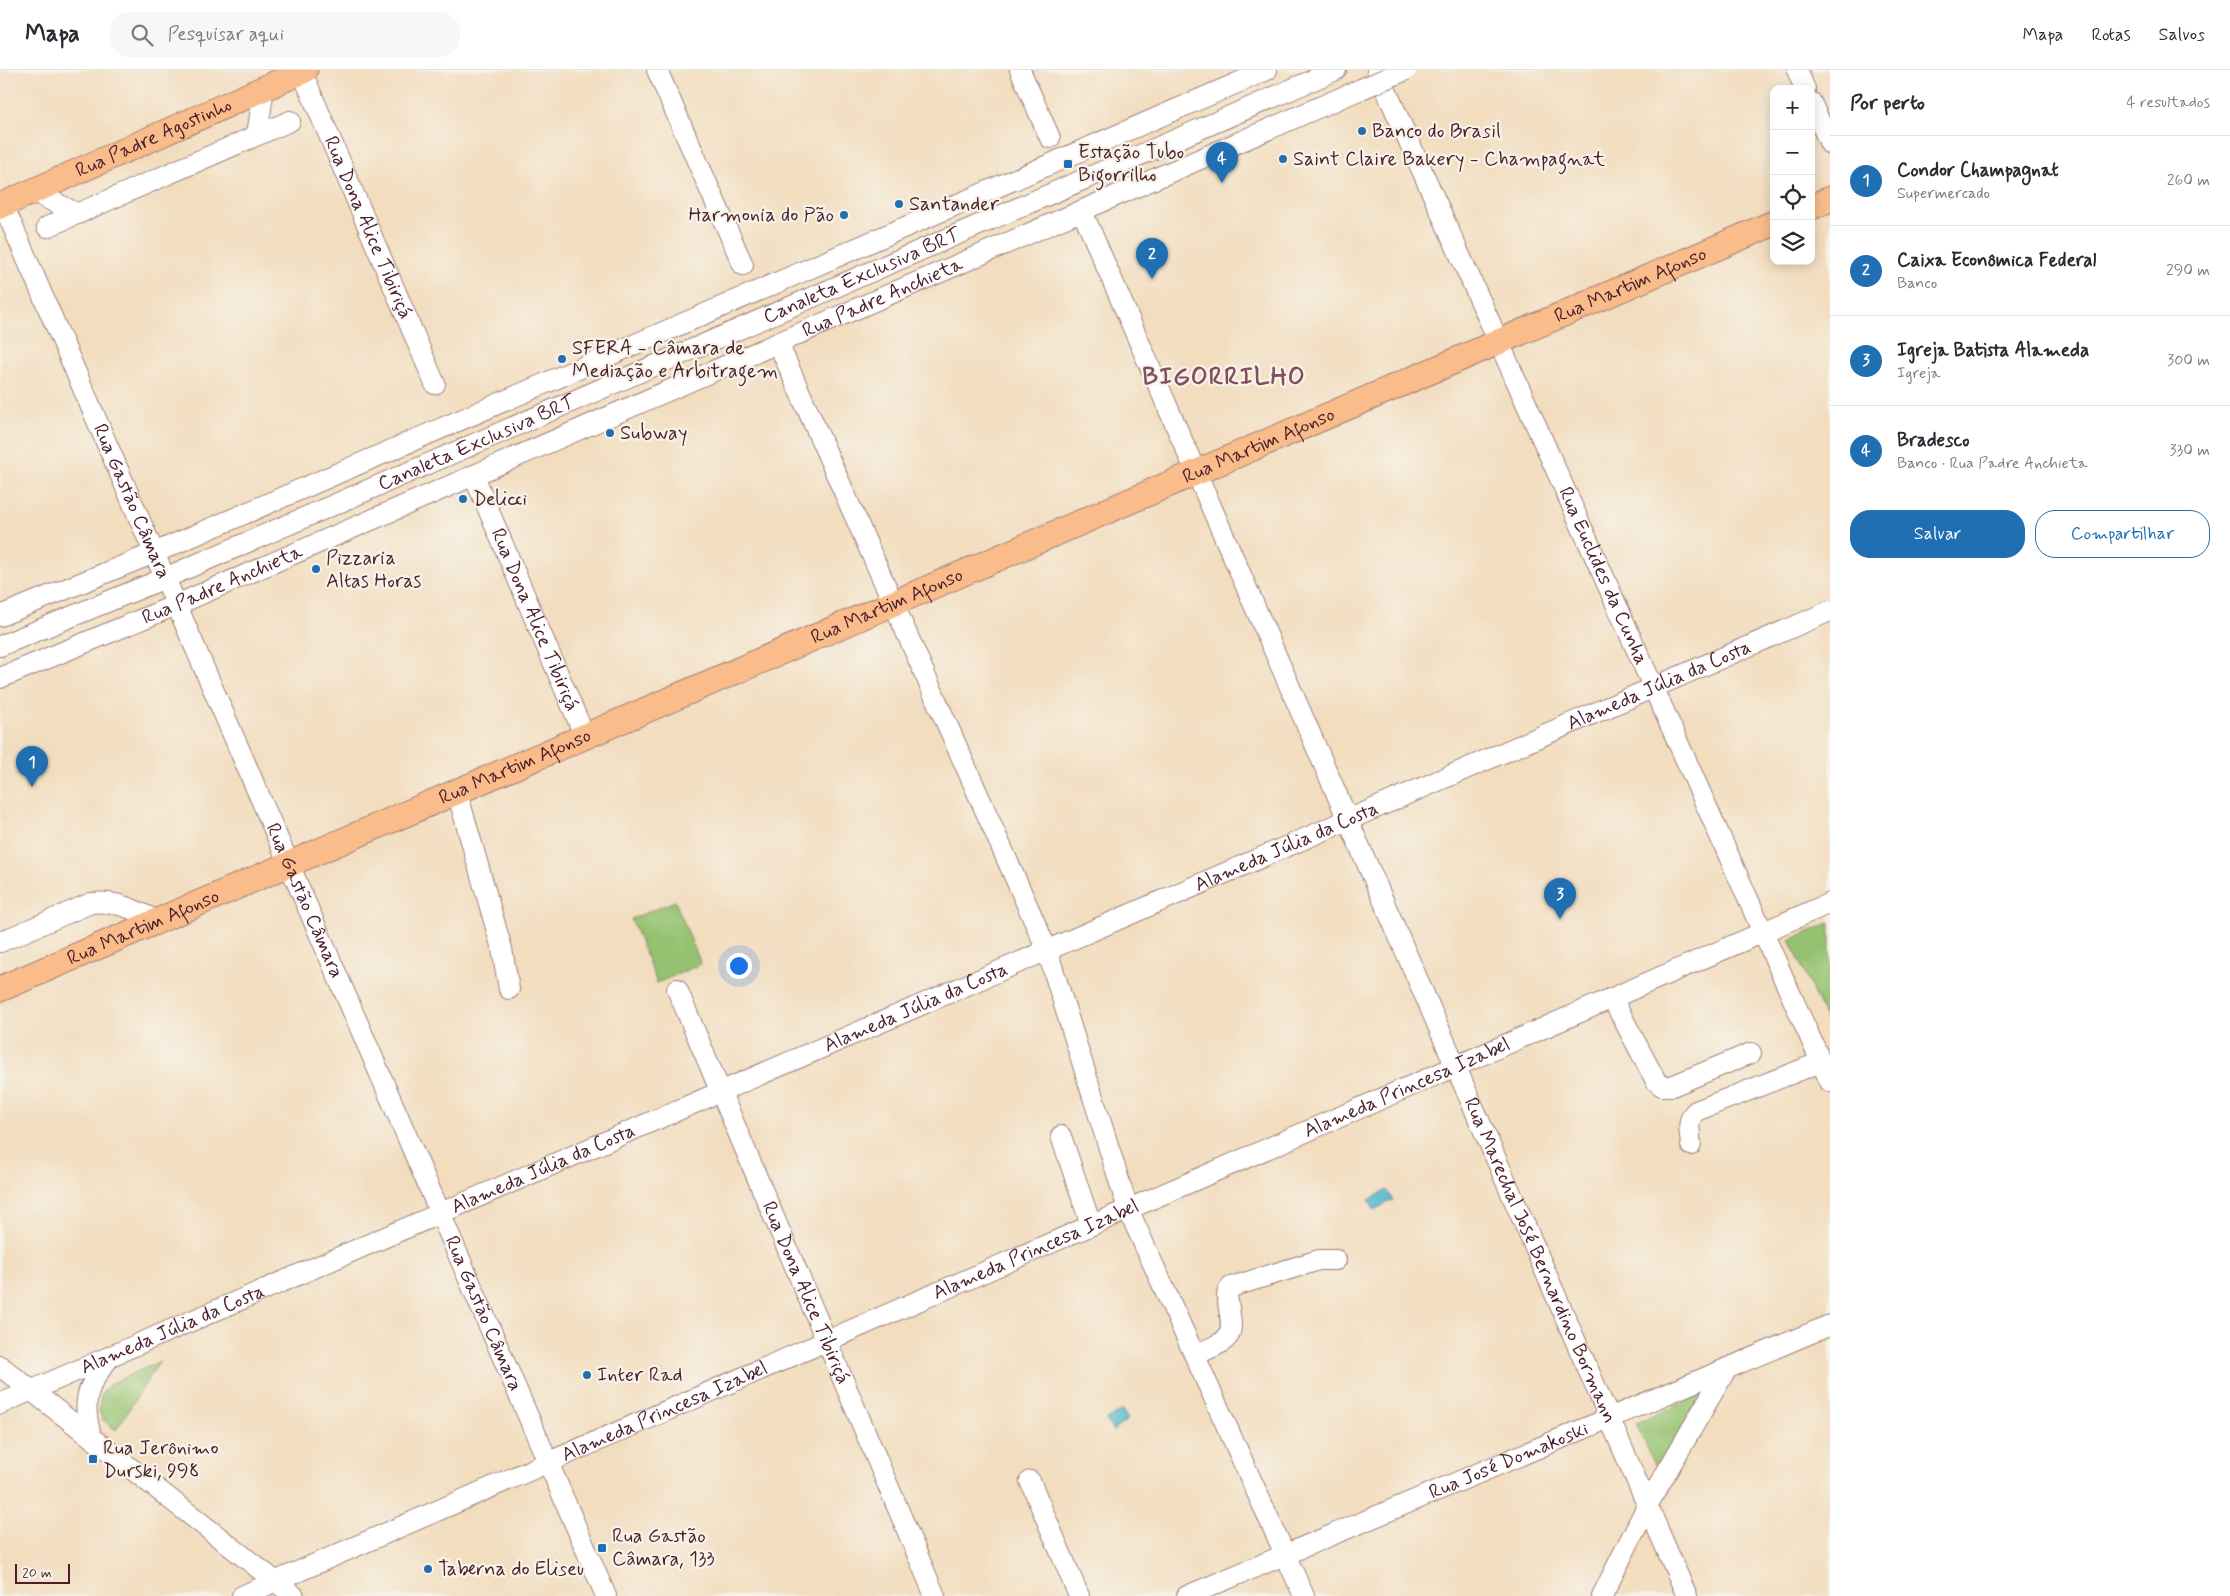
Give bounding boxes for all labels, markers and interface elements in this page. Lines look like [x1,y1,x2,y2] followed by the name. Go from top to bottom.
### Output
[110,12,460,57] search box
[25,19,80,50] text: Mapa
[128,21,156,49] icon: search
[168,22,284,47] text: Pesquisar aqui
[2022,23,2063,47] text: Mapa
[2091,23,2131,47] text: Rotas
[2159,23,2205,47] text: Salvos
[1770,85,1815,265] map controls
[1770,85,1815,130] button: +
[1850,89,1925,117] text: Por perto
[71,91,236,184] street label: Rua Padre Agostinho
[2126,92,2210,113] text: 4 resultados
[1372,118,1501,145] place label: Banco do Brasil
[1356,125,1368,137] marker: Banco do Brasil
[1770,130,1815,175] button: −
[317,132,419,323] street label: Rua Dona Alice Tibiriçá
[1078,139,1184,191] place label: Estação Tubo Bigorrilho
[1206,142,1238,183] pin: 4
[1293,146,1605,175] place label: Saint Claire Bakery - Champagnat
[1277,153,1289,165] marker: Saint Claire Bakery - Champagnat
[1062,158,1074,170] marker: Estação Tubo Bigorrilho
[1897,158,2059,183] text: Condor Champagnat
[1862,170,1870,191] text: 1
[2167,170,2210,191] text: 260 m
[1770,175,1815,220] button: locate
[1897,183,1990,204] text: Supermercado
[909,191,1000,218] place label: Santander
[893,198,905,210] marker: Santander
[688,202,834,229] place label: Harmonia do Pão
[838,209,850,221] marker: Harmonia do Pão
[1770,220,1815,265] button: layers
[759,221,966,330] street label: Canaleta Exclusiva BRT
[1136,238,1168,279] pin: 2
[1550,240,1711,330] street label: Rua Martim Afonso
[1897,248,2096,273] text: Caixa Econômica Federal
[798,250,968,344] street label: Rua Padre Anchieta
[1862,260,1870,281] text: 2
[2166,260,2210,281] text: 290 m
[1897,273,1937,294] text: Banco
[572,335,778,387] place label: SFERA - Câmara de Mediação e Arbitragem
[1897,338,2089,363] text: Igreja Batista Alameda
[1862,350,1870,371] text: 3
[2167,350,2210,371] text: 300 m
[556,353,568,365] marker: SFERA - Câmara de Mediação e Arbitragem
[1142,361,1306,394] district label: BIGORRILHO
[1897,363,1940,384] text: Igreja
[374,388,581,498] street label: Canaleta Exclusiva BRT
[1178,401,1339,490] street label: Rua Martim Afonso
[86,420,177,583] street label: Rua Gastão Câmara
[620,420,687,447] place label: Subway
[604,427,616,439] marker: Subway
[1897,428,1970,453] text: Bradesco
[1861,440,1871,461] text: 4
[2169,440,2210,461] text: 330 m
[1897,453,2087,474] text: Banco · Rua Padre Anchieta
[1552,482,1655,669] street label: Rua Euclides da Cunha
[473,486,527,513] place label: Delicci
[457,493,469,505] marker: Delicci
[1850,510,2025,558] button: Salvar
[2035,510,2210,558] button: Compartilhar
[484,524,586,715] street label: Rua Dona Alice Tibiriçá
[138,538,308,631] street label: Rua Padre Anchieta
[326,545,421,595] place label: Pizzaria Altas Horas
[806,561,967,651] street label: Rua Martim Afonso
[310,563,322,575] marker: Pizzaria Altas Horas
[1563,633,1755,737] street label: Alameda Júlia da Costa
[435,722,595,811] street label: Rua Martim Afonso
[16,746,48,787] pin: 1
[1190,795,1383,898] street label: Alameda Júlia da Costa
[259,819,350,982] street label: Rua Gastão Câmara
[1544,878,1576,919] pin: 3
[63,882,224,972] street label: Rua Martim Afonso
[726,953,752,979] your location
[820,955,1012,1059] street label: Alameda Júlia da Costa
[1300,1031,1514,1144] street label: Alameda Princesa Izabel
[1457,1093,1623,1427] street label: Rua Marechal José Bernardino Bormann
[447,1117,639,1220] street label: Alameda Júlia da Costa
[928,1193,1143,1306] street label: Alameda Princesa Izabel
[755,1197,857,1388] street label: Rua Dona Alice Tibiriçá
[438,1232,529,1395] street label: Rua Gastão Câmara
[76,1278,269,1381] street label: Alameda Júlia da Costa
[557,1355,772,1468] street label: Alameda Princesa Izabel
[597,1362,683,1389] place label: Inter Rad
[581,1369,593,1381] marker: Inter Rad
[1425,1415,1592,1506] street label: Rua José Domakoski
[103,1435,219,1485] place label: Rua Jerônimo Durski, 998
[87,1453,99,1465] marker: Rua Jerônimo Durski, 998
[612,1523,715,1573] place label: Rua Gastão Câmara, 133
[596,1542,608,1554] marker: Rua Gastão Câmara, 133
[438,1556,584,1583] place label: Taberna do Eliseu
[15,1561,70,1584] scale bar
[422,1563,434,1575] marker: Taberna do Eliseu
[22,1564,52,1582] text: 20 m

